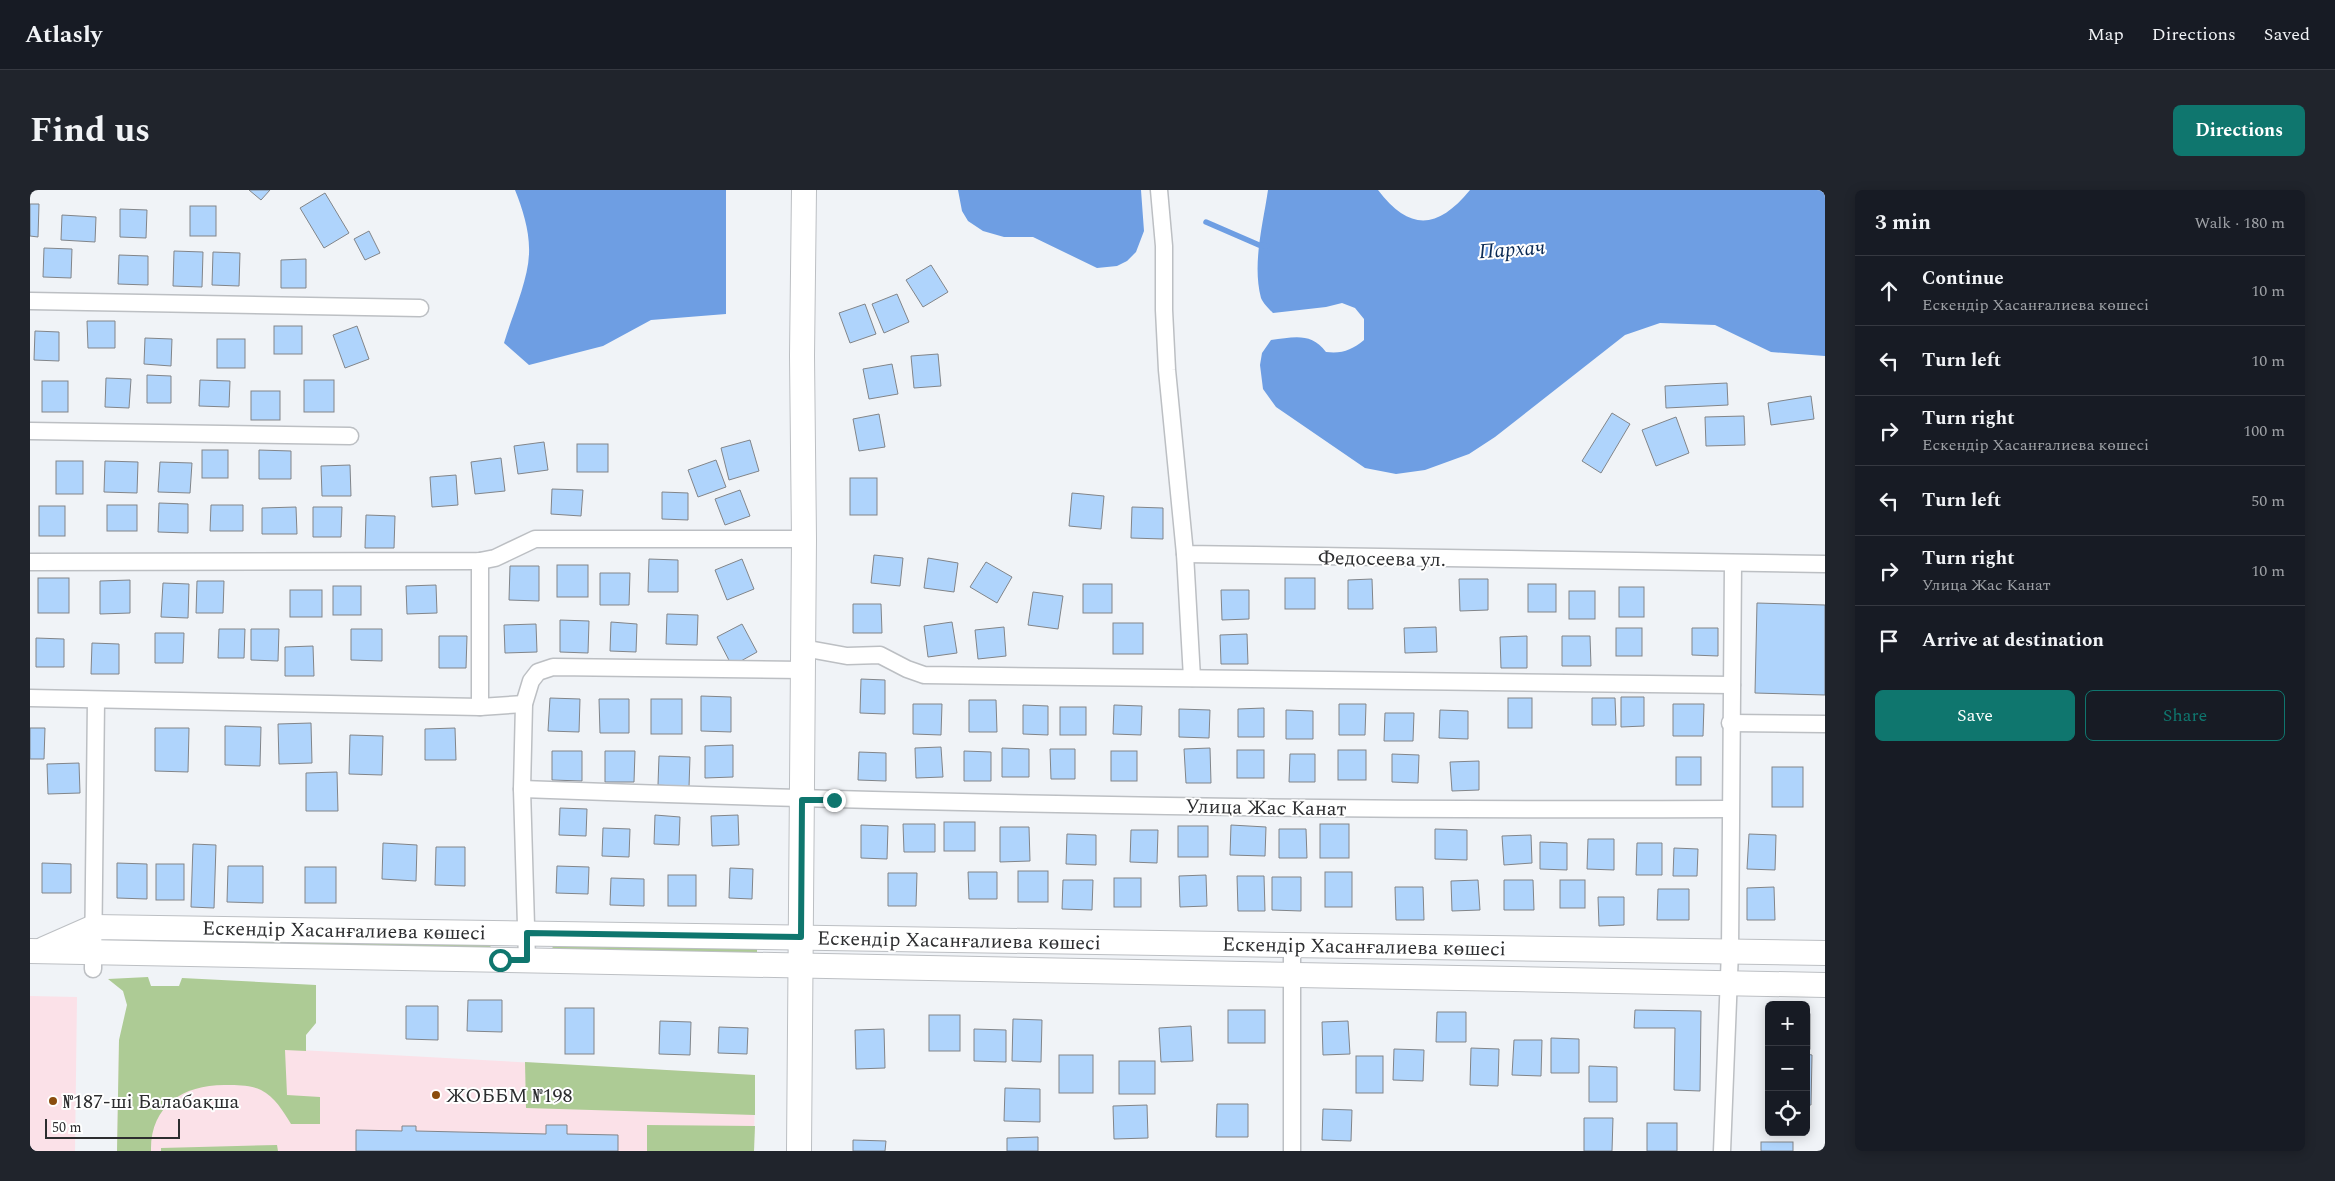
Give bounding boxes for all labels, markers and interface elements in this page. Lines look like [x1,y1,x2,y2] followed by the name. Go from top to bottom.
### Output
[25,17,102,53] text: Atlasly
[2088,21,2124,48] text: Map
[2152,21,2236,48] text: Directions
[2264,21,2310,48] text: Saved
[30,104,150,157] text: Find us
[2173,105,2305,156] button: Directions
[1875,207,1931,239] text: 3 min
[2194,211,2285,235] text: Walk · 180 m
[1478,232,1547,268] water label: Пархач
[1922,264,2004,293] text: Continue
[1875,277,1903,305] icon: ahead
[2251,279,2285,303] text: 10 m
[1922,293,2149,317] text: Ескендір Хасанғалиева көшесі
[1922,346,2001,375] text: Turn left
[1875,347,1903,375] icon: left
[2251,349,2285,373] text: 10 m
[1922,404,2015,433] text: Turn right
[1875,417,1903,445] icon: right
[2243,419,2285,443] text: 100 m
[1922,433,2149,457] text: Ескендір Хасанғалиева көшесі
[1922,486,2001,515] text: Turn left
[1875,487,1903,515] icon: left
[2251,489,2285,513] text: 50 m
[1318,543,1446,575] street label: Федосеева ул.
[1922,544,2015,573] text: Turn right
[1875,557,1903,585] icon: right
[2251,559,2285,583] text: 10 m
[1922,573,2051,597] text: Улица Жас Канат
[1922,626,2104,655] text: Arrive at destination
[1875,627,1903,655] icon: arrive
[1875,690,2075,741] button: Save
[2085,690,2285,741] button: Share
[823,789,846,812] route end
[1185,792,1347,824] street label: Улица Жас Канат
[202,914,486,948] street label: Ескендір Хасанғалиева көшесі
[817,924,1101,958] street label: Ескендір Хасанғалиева көшесі
[1222,930,1506,964] street label: Ескендір Хасанғалиева көшесі
[489,949,512,972] route start
[1765,1001,1810,1136] map controls
[1765,1001,1810,1046] button: +
[1765,1046,1810,1091] button: −
[446,1081,572,1111] place label: ЖОББМ №198
[63,1087,239,1117] place label: №187-ші Балабақша
[430,1089,442,1101] marker: ЖОББМ №198
[1765,1091,1810,1136] button: locate
[47,1095,59,1107] marker: №187-ші Балабақша
[45,1116,180,1139] scale bar
[52,1117,82,1138] text: 50 m

